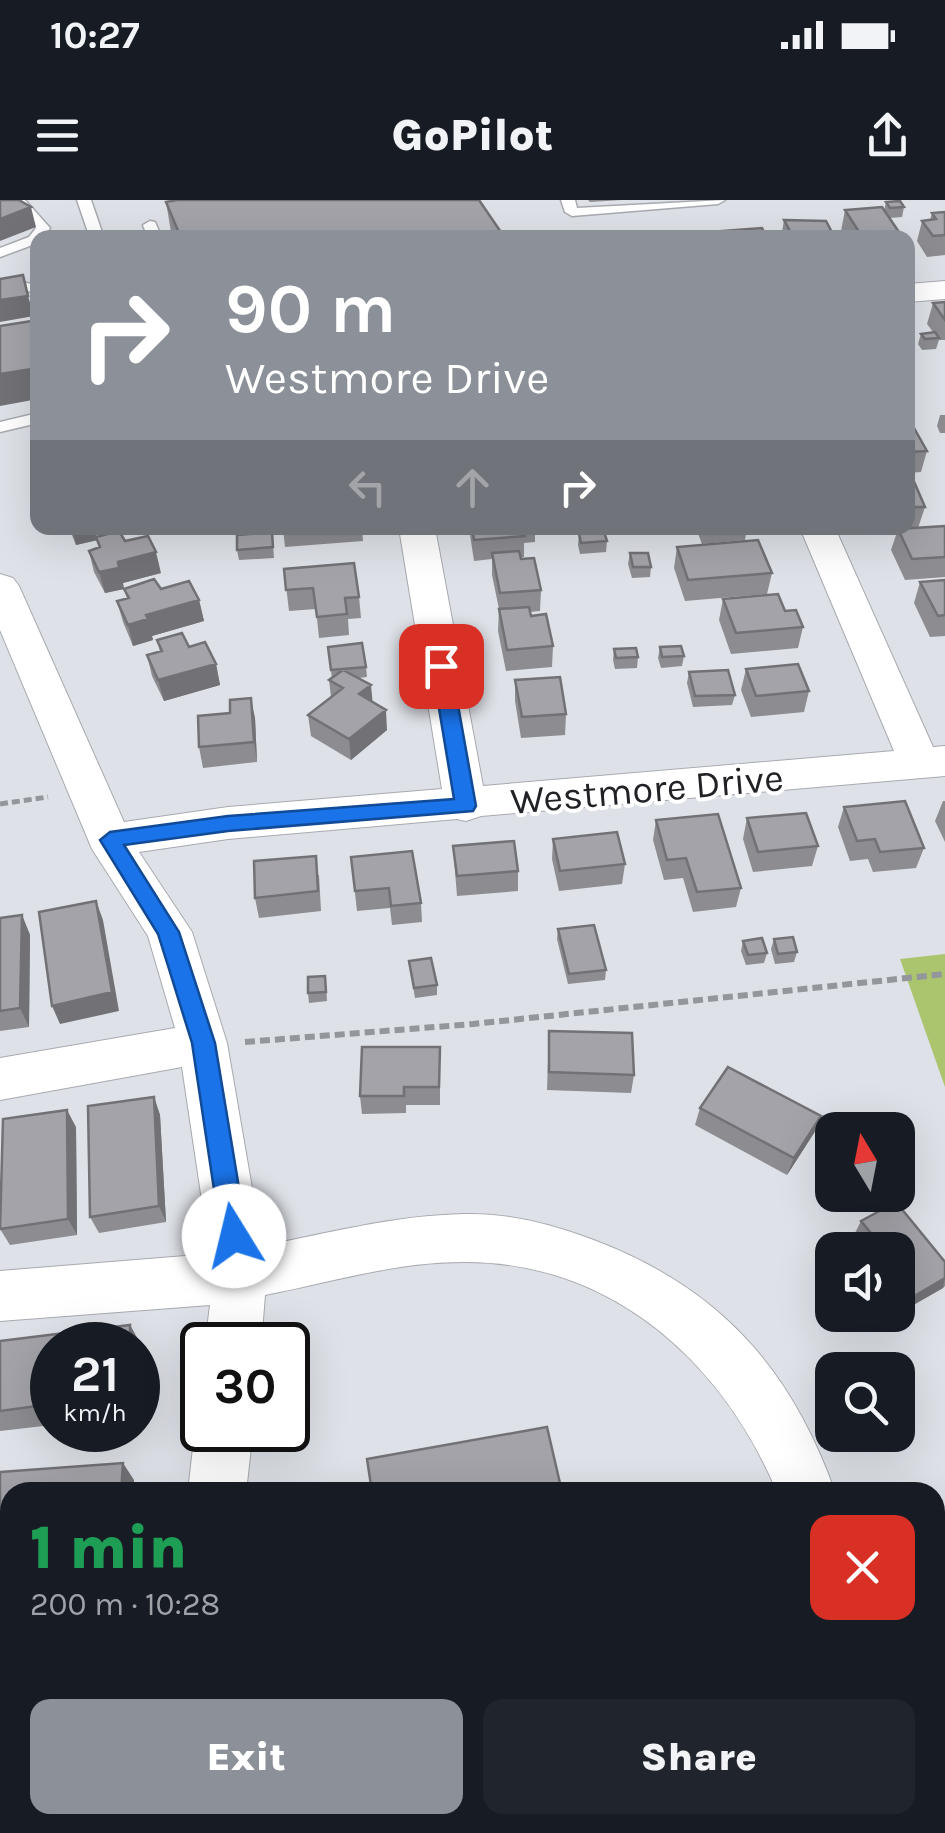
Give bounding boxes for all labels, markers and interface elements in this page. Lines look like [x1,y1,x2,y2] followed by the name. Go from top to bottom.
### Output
[50,13,140,58] text: 10:27
[30,108,85,163] icon: menu
[860,108,915,163] icon: share
[392,109,553,161] text: GoPilot
[225,268,396,350] text: 90 m
[60,270,190,400] icon: right
[225,352,549,404] text: Westmore Drive
[340,460,395,515] icon: left
[445,460,500,515] icon: ahead
[550,460,605,515] icon: right
[399,624,484,709] pin
[414,639,469,694] icon: arrive
[509,755,785,824] street label: Westmore Drive
[815,1112,915,1212] north arrow
[815,1112,915,1452] map controls
[182,1184,286,1288] position arrow
[815,1232,915,1332] button: sound
[180,1322,310,1452] speed limit sign: 30
[71,1345,119,1404] text: 21
[815,1352,915,1452] button: search
[63,1398,127,1427] text: km/h
[30,1513,187,1583] text: 1 min
[810,1515,915,1620] button: close
[30,1586,220,1623] text: 200 m · 10:28
[30,1699,463,1814] button: Exit
[483,1699,915,1814] button: Share

